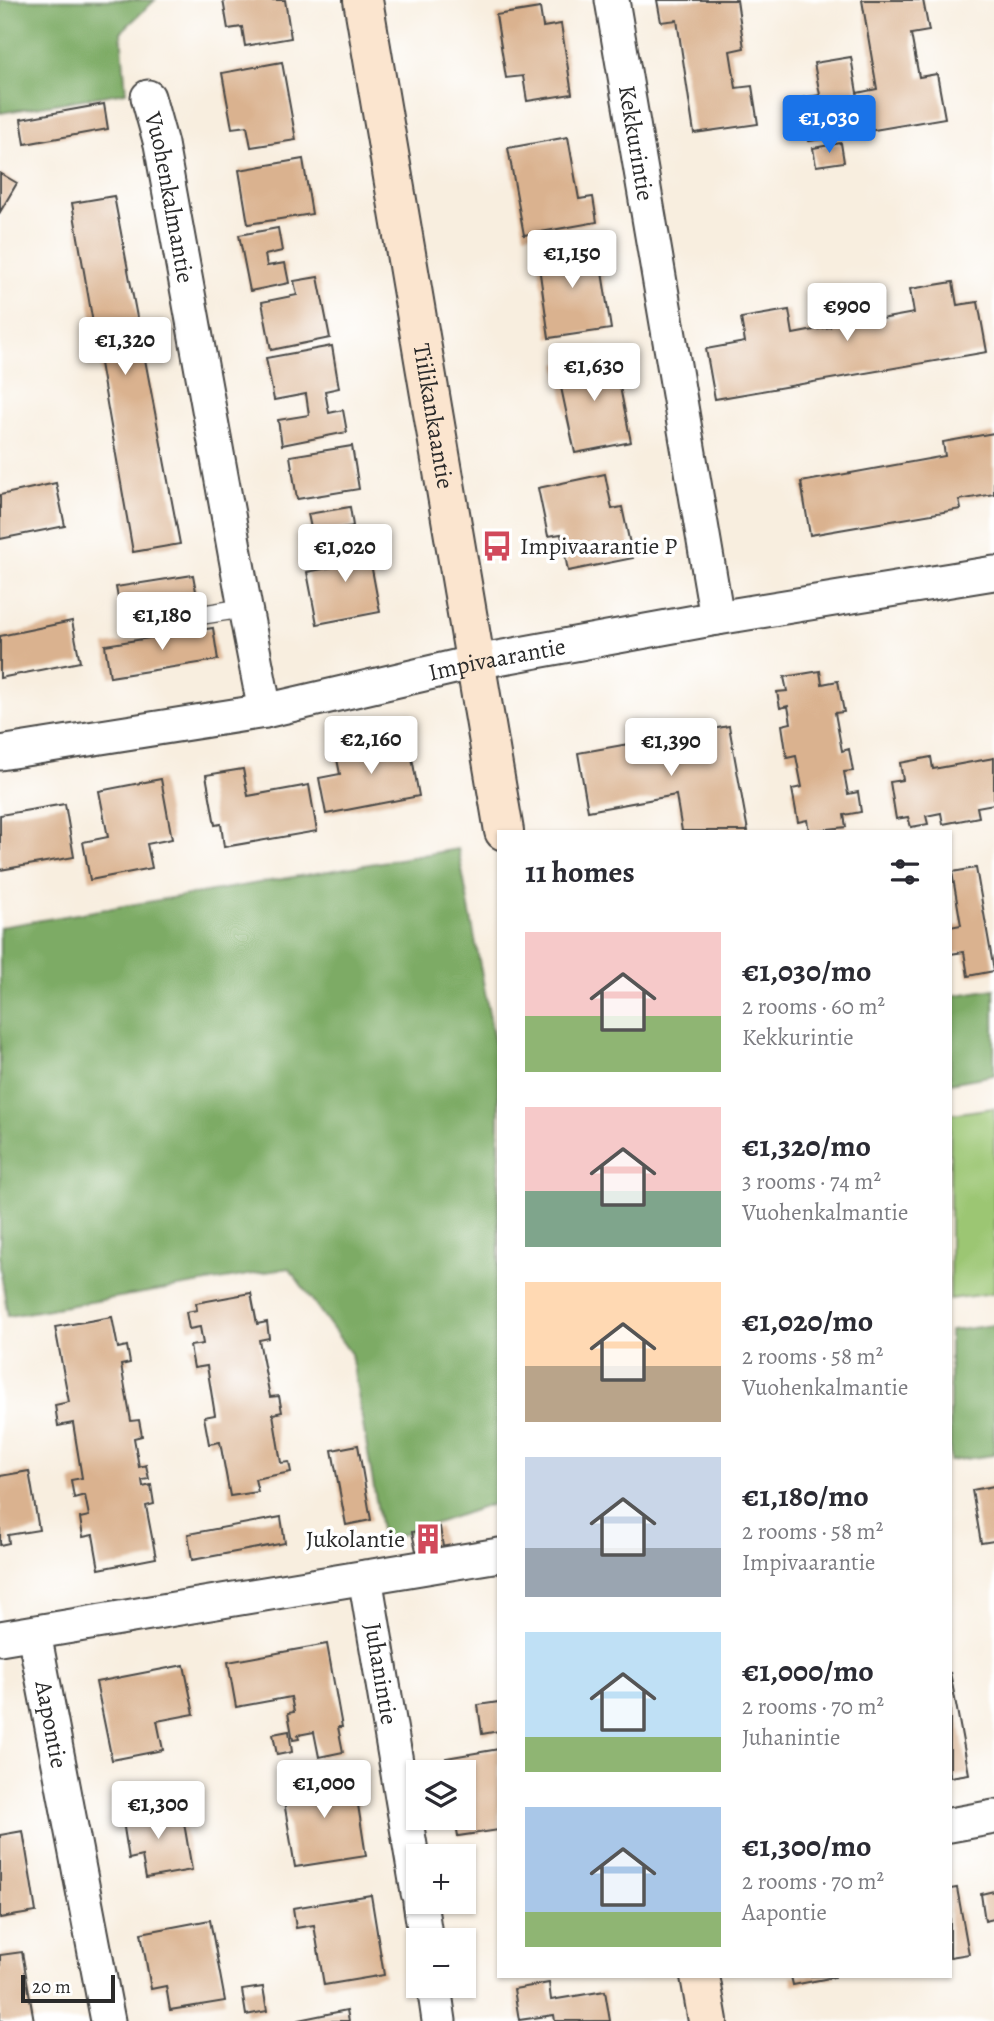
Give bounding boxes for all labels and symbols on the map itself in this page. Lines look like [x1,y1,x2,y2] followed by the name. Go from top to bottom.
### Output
[611,83,662,203] street label: Kekkurintie
[772,96,886,155] pin: €1,030
[137,107,202,286] street label: Vuohenkalmantie
[515,230,629,290] pin: €1,150
[806,284,888,343] pin: €900
[68,318,182,377] pin: €1,320
[406,341,462,491] street label: Tiilikankaantie
[537,344,651,403] pin: €1,630
[288,524,402,584] pin: €1,020
[480,529,514,563] bus stop icon: Impivaarantie P
[520,530,677,562] place label: Impivaarantie P
[105,592,219,652] pin: €1,180
[425,630,568,689] street label: Impivaarantie
[314,716,428,776] pin: €2,160
[614,718,728,778] pin: €1,390
[411,1522,445,1556] building icon: Jukolantie
[306,1523,405,1555] place label: Jukolantie
[357,1620,405,1727] street label: Juhanintie
[27,1677,75,1771] street label: Aapontie
[267,1760,381,1820] pin: €1,000
[101,1782,215,1841] pin: €1,300
[21,1972,116,2004] scale bar

